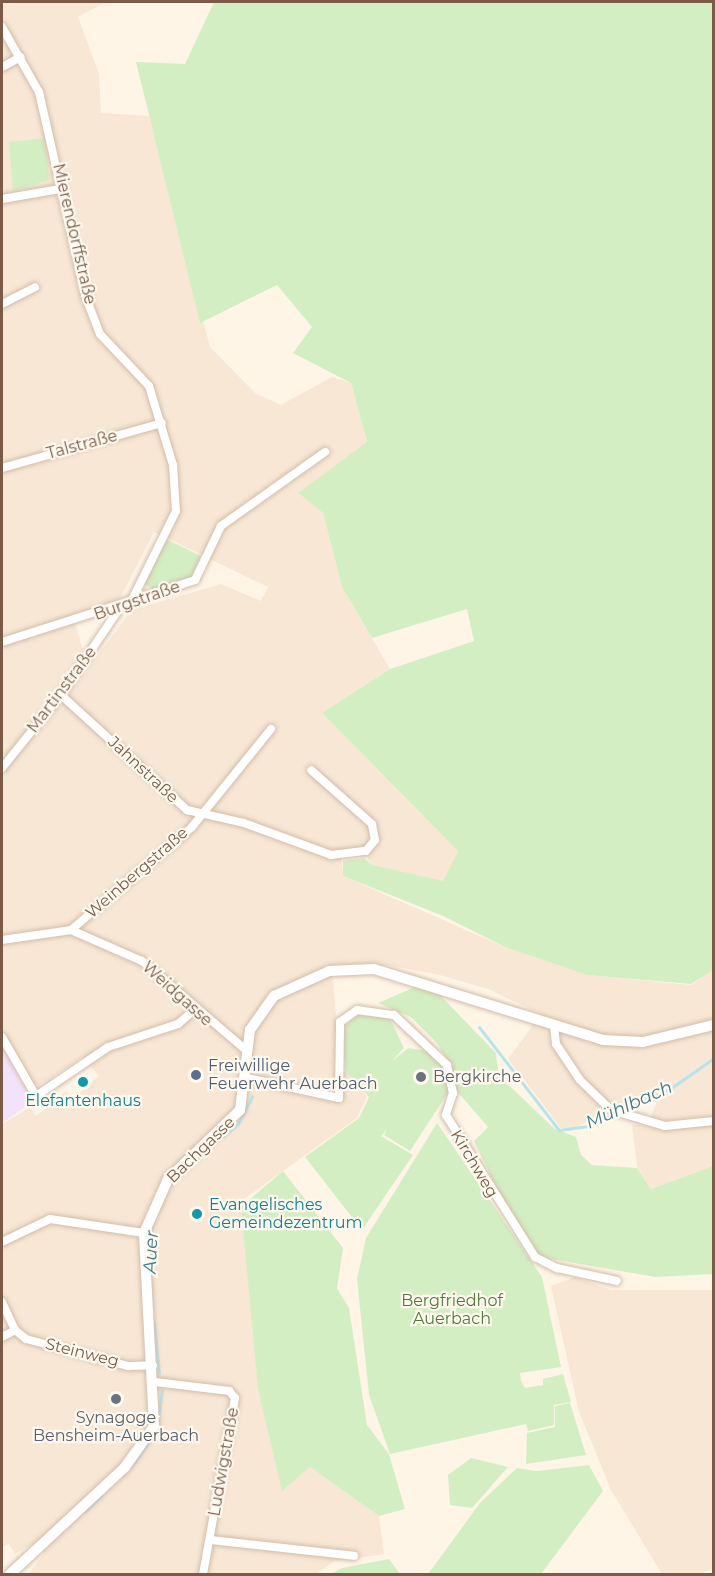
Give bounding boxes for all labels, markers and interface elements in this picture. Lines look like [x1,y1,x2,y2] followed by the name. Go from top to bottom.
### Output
[48,162,100,306] street label: Mierendorffstraße
[45,426,119,464] street label: Talstraße
[91,577,183,625] street label: Burgstraße
[23,643,101,737] street label: Martinstraße
[104,733,182,807] street label: Jahnstraße
[82,823,192,923] street label: Weinbergstraße
[138,958,216,1030] street label: Weidgasse
[208,1056,377,1094] place label: Freiwillige Feuerwehr Auerbach
[433,1067,521,1087] place label: Bergkirche
[189,1068,203,1082] marker: Freiwillige Feuerwehr Auerbach
[414,1070,428,1084] marker: Bergkirche
[76,1075,90,1089] marker: Elefantenhaus
[582,1076,676,1134] water label: Mühlbach
[25,1091,141,1111] place label: Elefantenhaus
[163,1113,239,1187] street label: Bachgasse
[446,1127,502,1201] street label: Kirchweg
[209,1195,362,1233] place label: Evangelisches Gemeindezentrum
[190,1207,204,1221] marker: Evangelisches Gemeindezentrum
[139,1230,163,1274] water label: Auer
[401,1291,503,1329] park label: Bergfriedhof Auerbach
[43,1335,121,1371] street label: Steinweg
[109,1392,123,1406] marker: Synagoge Bensheim-Auerbach
[205,1406,243,1518] street label: Ludwigstraße
[33,1408,199,1446] place label: Synagoge Bensheim-Auerbach

